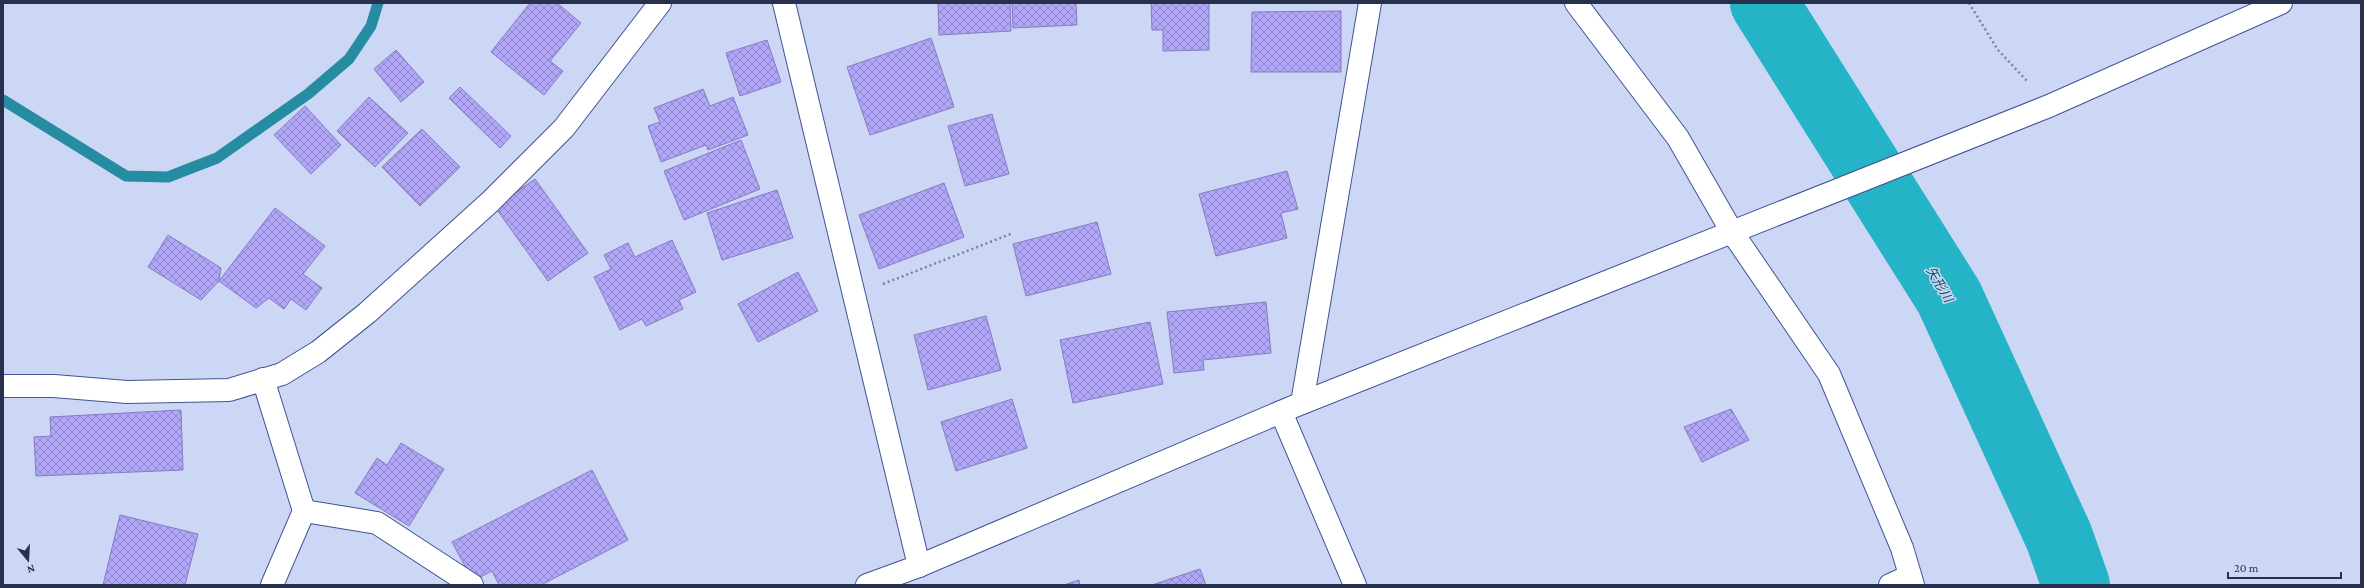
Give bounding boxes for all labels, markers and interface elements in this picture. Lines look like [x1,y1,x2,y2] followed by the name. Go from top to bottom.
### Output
[1923,264,1957,307] water label: 矢形川
[8,540,48,580] north arrow
[2228,554,2341,580] scale bar
[2234,561,2259,575] text: 20 m
[25,563,37,577] text: N

